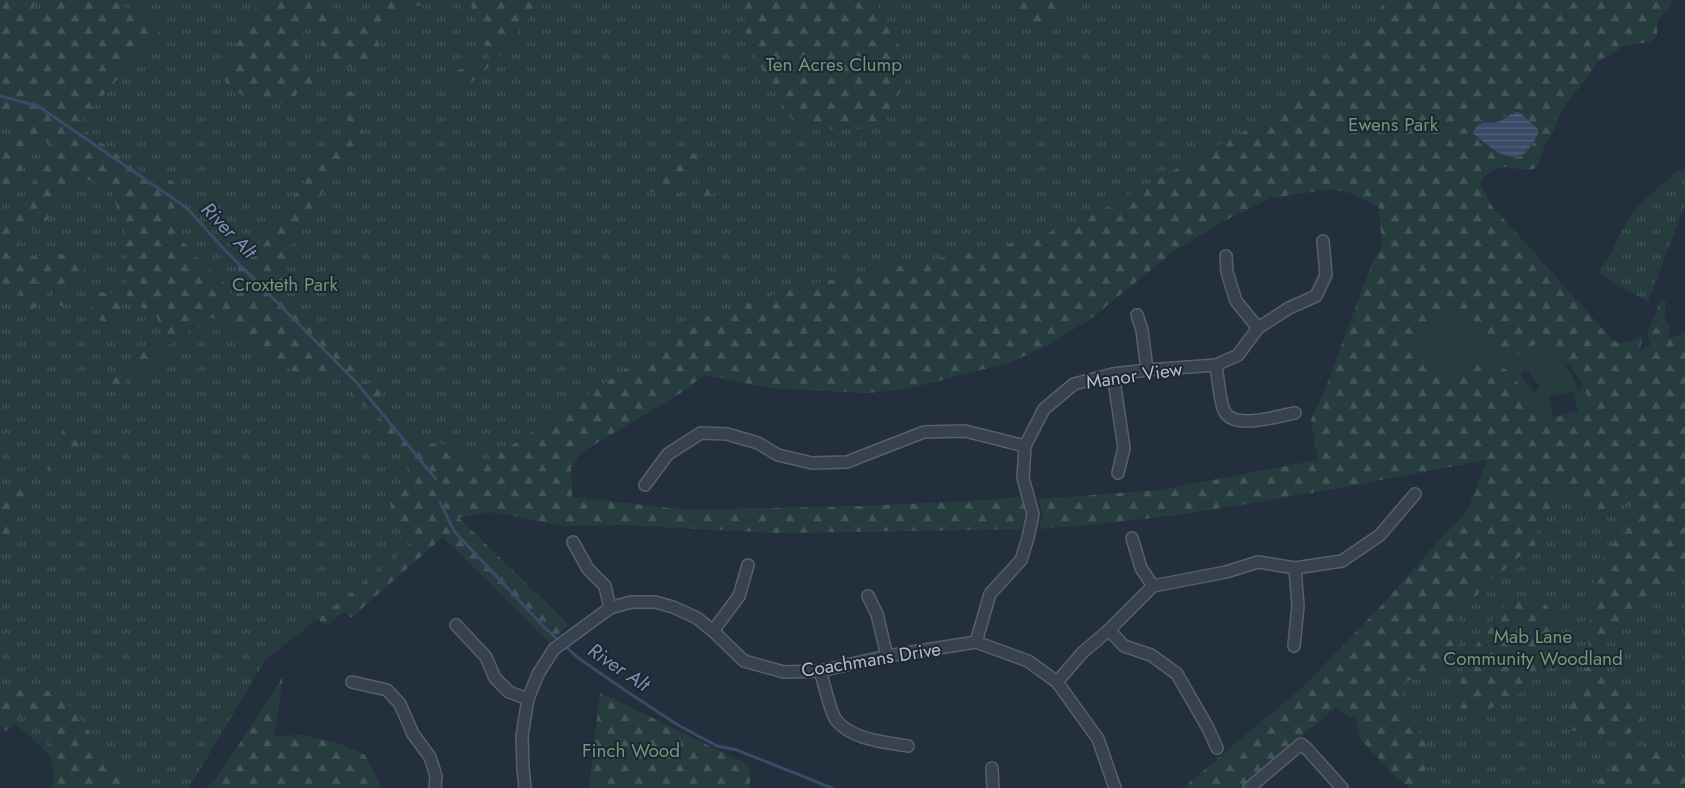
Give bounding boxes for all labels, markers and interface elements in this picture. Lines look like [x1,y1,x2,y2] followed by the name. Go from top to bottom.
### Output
[766,51,902,78] park label: Ten Acres Clump
[1348,111,1439,138] park label: Ewens Park
[194,196,264,266] water label: River Alt
[232,271,339,298] park label: Croxteth Park
[1084,355,1184,396] street label: Manor View
[1443,623,1623,672] park label: Mab Lane Community Woodland
[799,635,943,684] street label: Coachmans Drive
[582,636,656,699] water label: River Alt
[582,737,680,764] park label: Finch Wood

